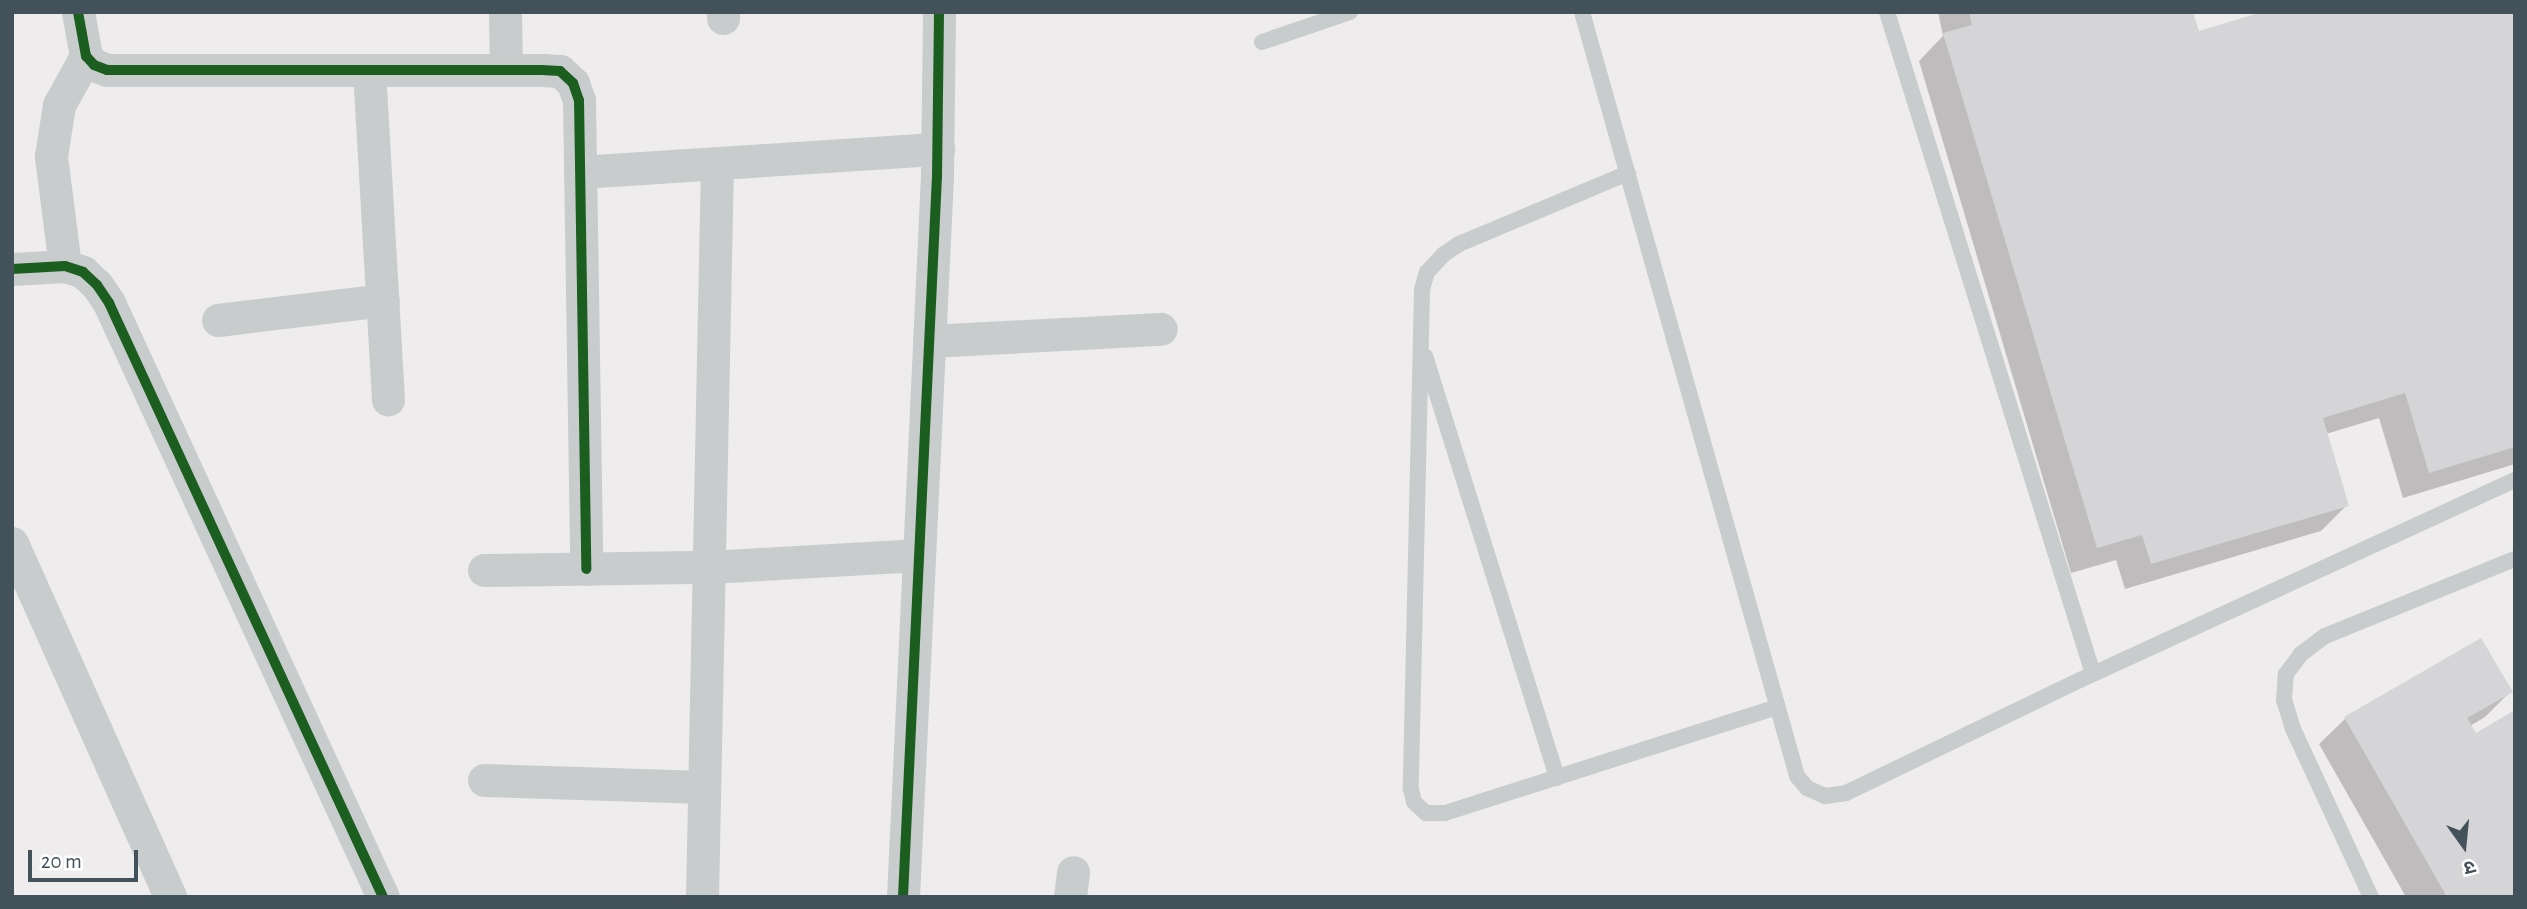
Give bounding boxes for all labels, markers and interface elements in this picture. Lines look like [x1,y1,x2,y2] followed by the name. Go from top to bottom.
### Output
[2429,811,2499,881] north arrow
[32,836,142,880] scale bar
[41,851,82,872] text: 20 m
[2462,856,2477,877] text: उ

